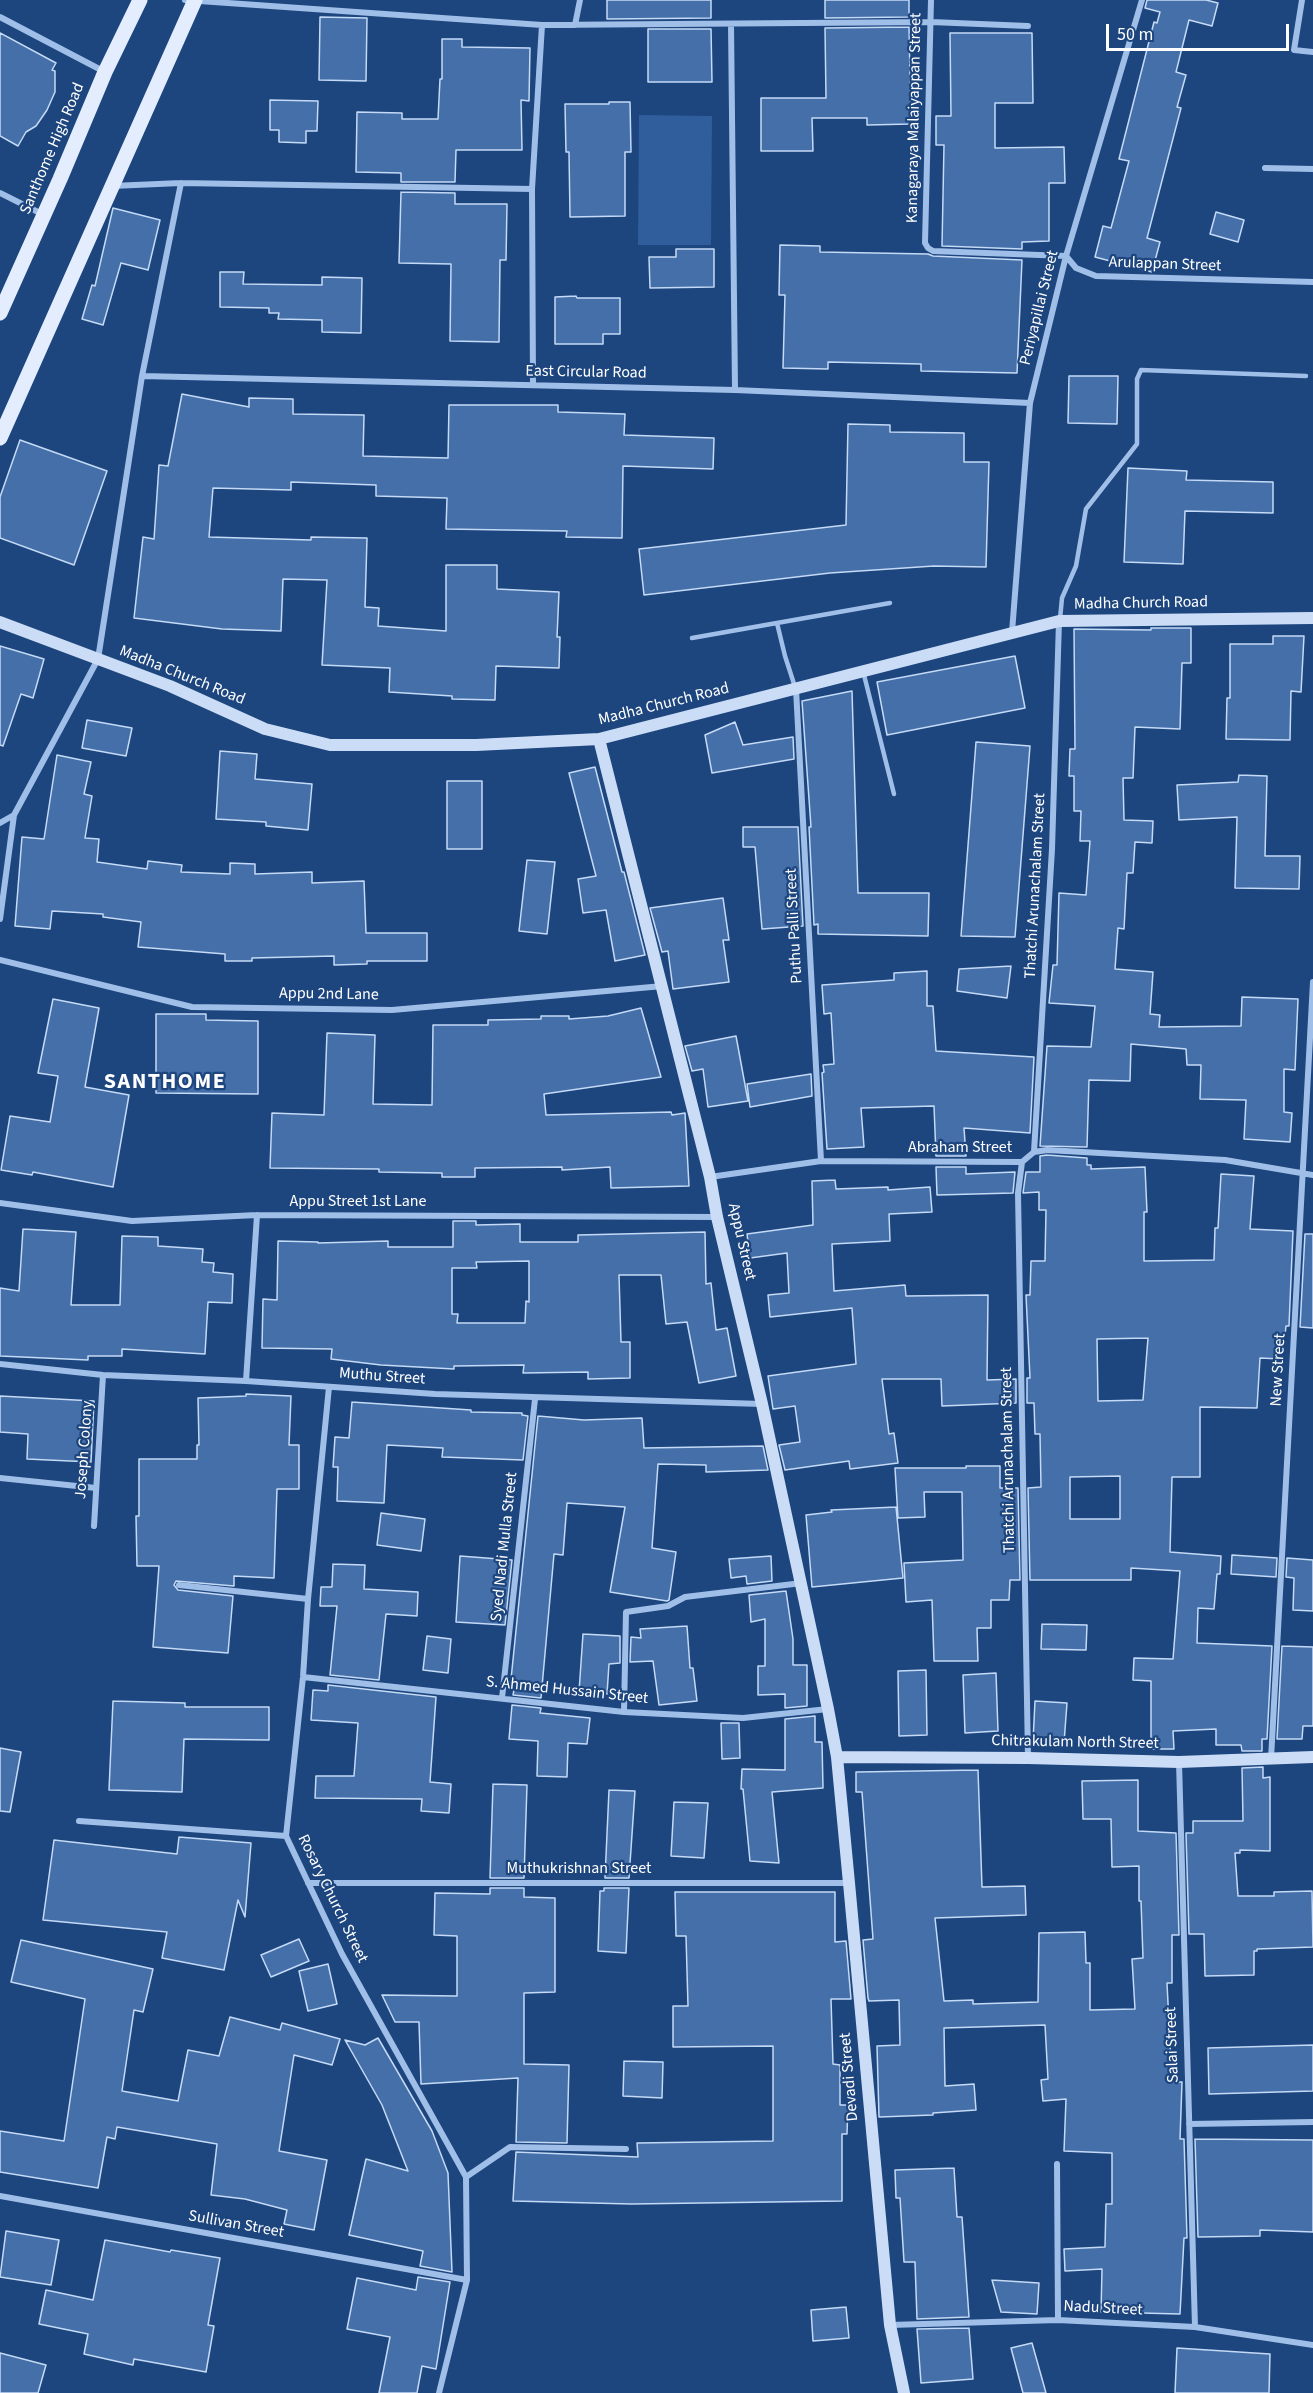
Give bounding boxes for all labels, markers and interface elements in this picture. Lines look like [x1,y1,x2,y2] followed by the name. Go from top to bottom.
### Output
[1109,12,1292,50] scale bar
[904,13,926,223] street label: Kanagaraya Malaiyappan Street
[1117,22,1153,47] text: 50 m
[17,80,89,218] street label: Santhome High Road
[1016,249,1064,367] street label: Periyapillai Street
[1108,253,1222,277] street label: Arulappan Street
[525,362,647,384] street label: East Circular Road
[1074,593,1208,615] street label: Madha Church Road
[116,642,248,710] street label: Madha Church Road
[597,679,731,731] street label: Madha Church Road
[1022,793,1050,979] street label: Thatchi Arunachalam Street
[782,868,808,984] street label: Puthu Palli Street
[279,985,379,1005] street label: Appu 2nd Lane
[104,1070,226,1096] district label: SANTHOME
[908,1138,1012,1158] street label: Abraham Street
[289,1192,427,1212] street label: Appu Street 1st Lane
[723,1202,759,1282] street label: Appu Street
[1267,1333,1291,1407] street label: New Street
[338,1364,426,1390] street label: Muthu Street
[998,1367,1020,1553] street label: Thatchi Arunachalam Street
[72,1400,98,1500] street label: Joseph Colony
[488,1471,522,1623] street label: Syed Nadi Mulla Street
[485,1673,649,1709] street label: S. Ahmed Hussain Street
[991,1732,1159,1754] street label: Chitrakulam North Street
[293,1832,371,1966] street label: Rosary Church Street
[507,1859,651,1879] street label: Muthukrishnan Street
[1162,2007,1184,2083] street label: Salai Street
[837,2032,863,2122] street label: Devadi Street
[187,2207,285,2243] street label: Sullivan Street
[1063,2297,1143,2321] street label: Nadu Street

